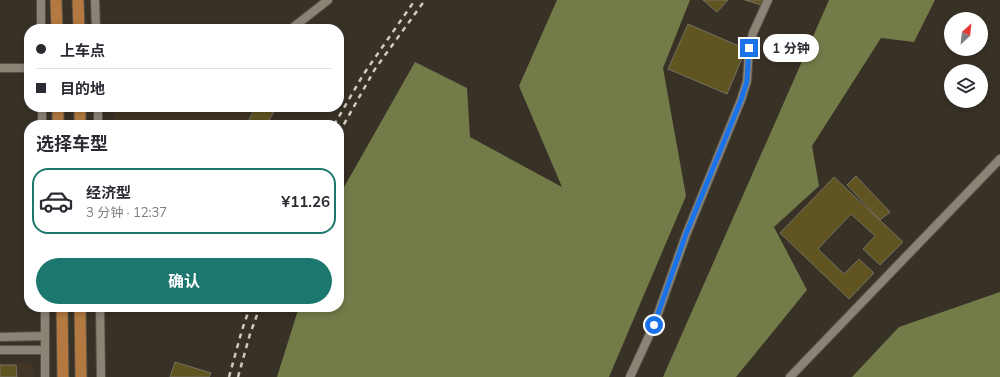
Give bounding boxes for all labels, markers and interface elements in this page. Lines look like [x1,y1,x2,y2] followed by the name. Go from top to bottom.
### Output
[944,12,988,56] north arrow
[944,12,988,108] map controls
[763,34,819,62] callout: 1 分钟
[740,39,758,57] route end
[772,40,810,56] text: 1 分钟
[60,41,105,60] text: 上车点
[944,64,988,108] button: layers
[60,79,105,98] text: 目的地
[36,132,108,155] text: 选择车型
[38,183,74,219] icon: car
[86,183,131,202] text: 经济型
[281,192,330,211] text: ¥11.26
[86,204,167,220] text: 3 分钟 · 12:37
[36,258,332,304] button: 确认
[645,316,663,334] route start

